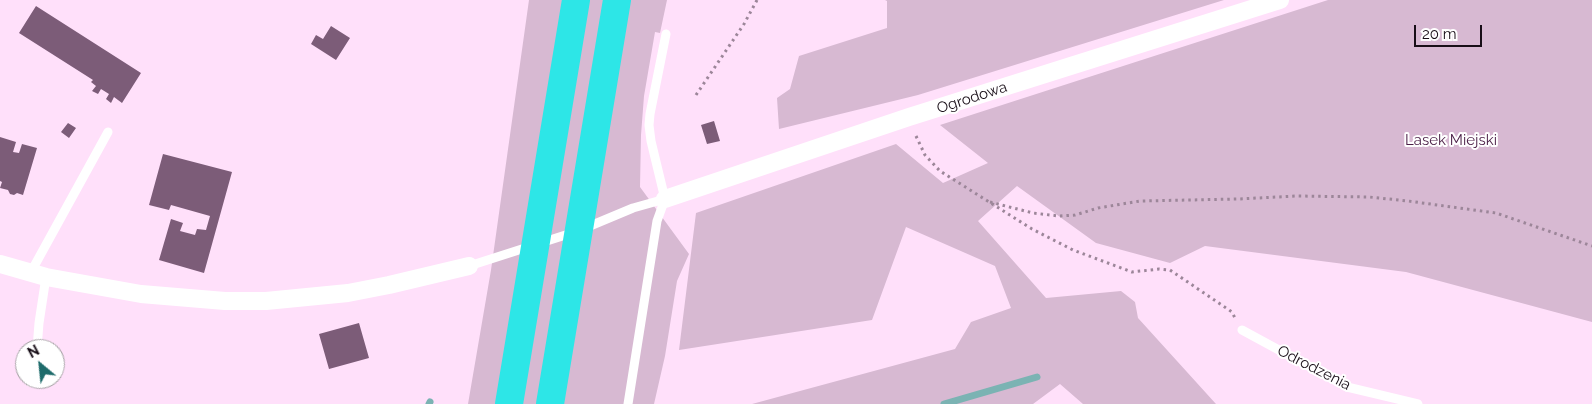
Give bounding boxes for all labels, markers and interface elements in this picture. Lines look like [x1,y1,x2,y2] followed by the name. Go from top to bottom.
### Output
[1417,15,1484,47] scale bar
[1422,25,1457,43] text: 20 m
[935,78,1009,118] street label: Ogrodowa
[1405,131,1497,149] park label: Lasek Miejski
[15,339,65,389] north arrow
[25,342,42,361] text: N
[1274,342,1354,394] street label: Odrodzenia

